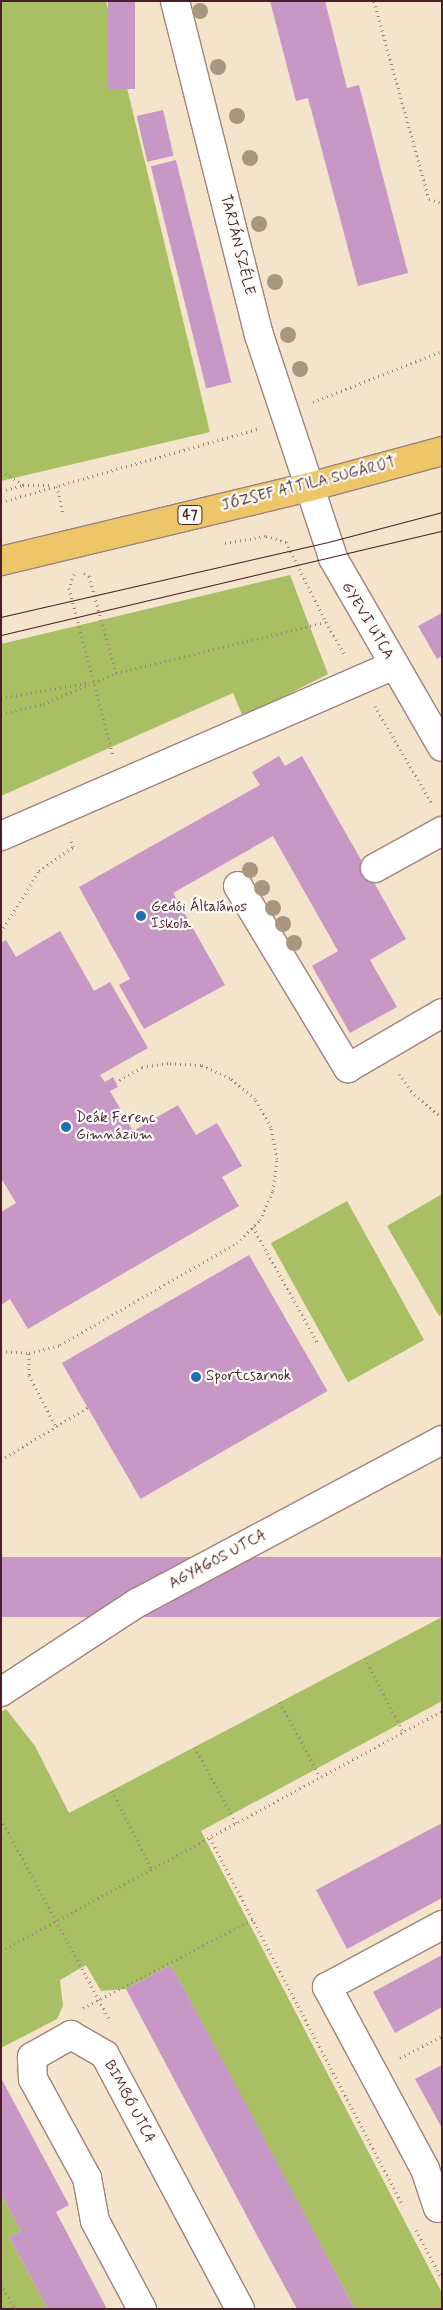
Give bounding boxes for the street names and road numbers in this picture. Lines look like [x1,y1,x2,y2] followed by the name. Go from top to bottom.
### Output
[216,193,258,297] street label: TARJÁN SZÉLE
[218,454,400,516] street label: JÓZSEF ATTILA SUGÁRÚT
[176,504,204,526] road number: 47
[337,579,397,663] street label: GYEVI UTCA
[167,1527,269,1593] street label: AGYAGOS UTCA
[100,2057,158,2147] street label: BIMBÓ UTCA

